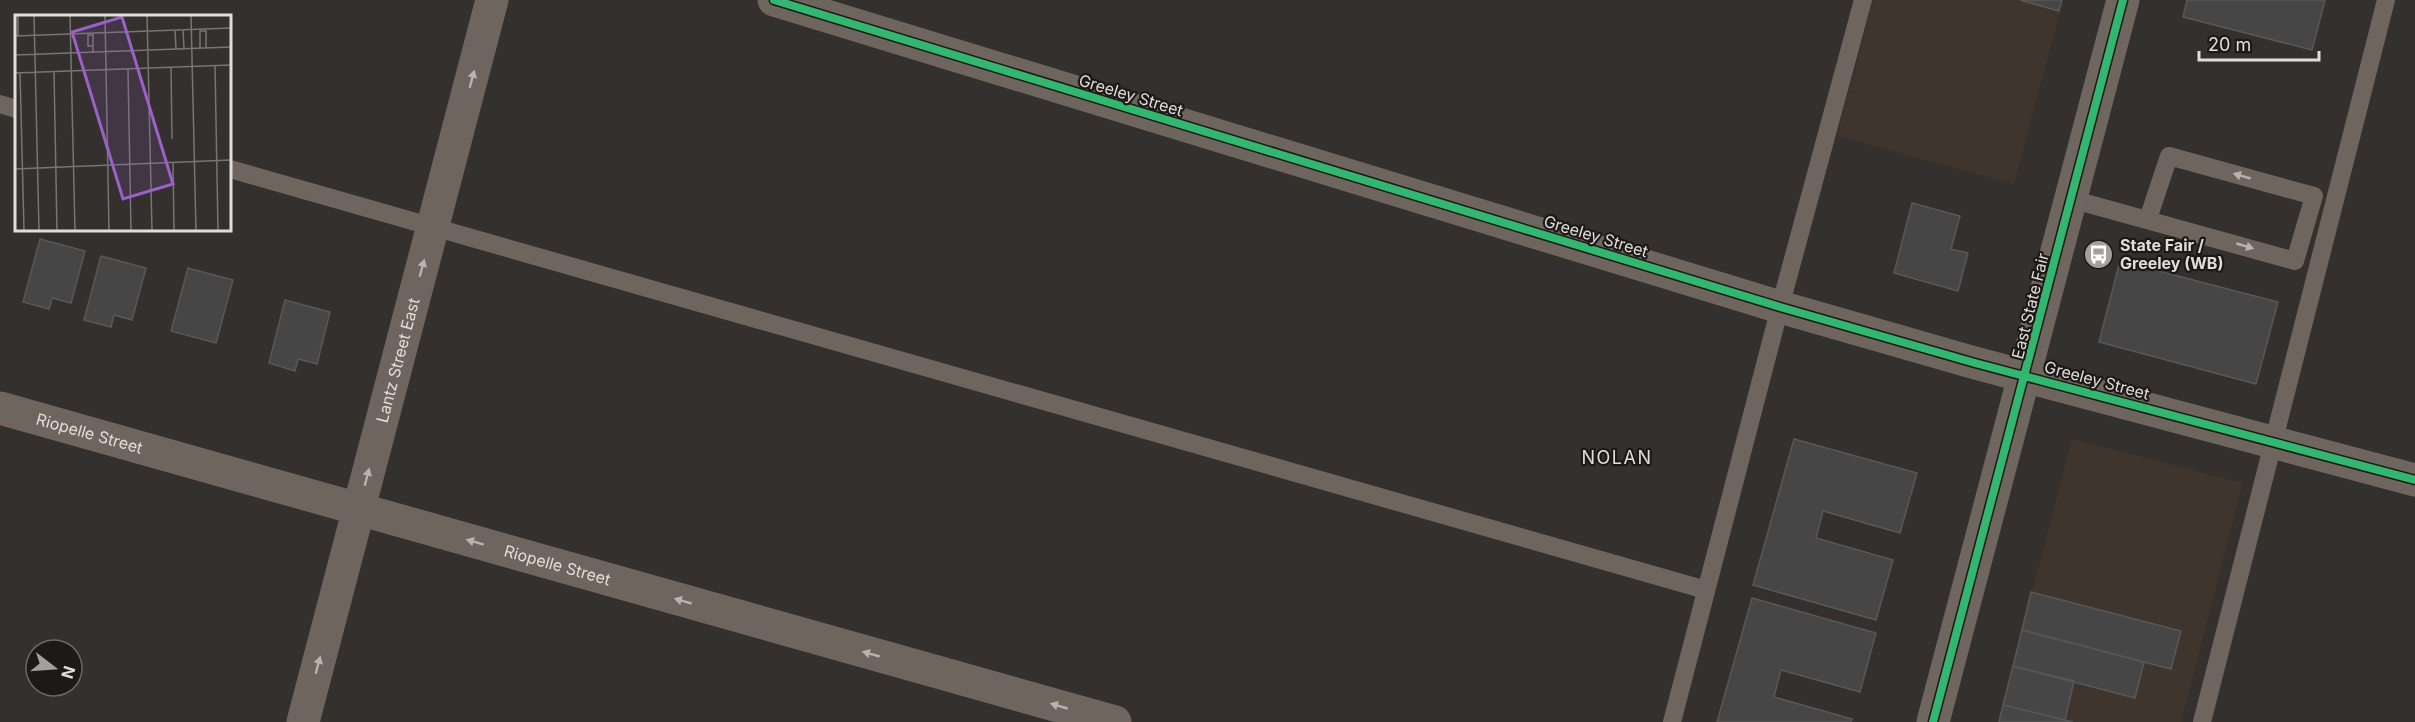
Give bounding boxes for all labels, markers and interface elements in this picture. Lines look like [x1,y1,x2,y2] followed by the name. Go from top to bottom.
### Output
[15,15,231,231] inset map
[2199,24,2319,62] scale bar
[2208,34,2251,55] text: 20 m
[467,70,477,89] one-way arrow
[1076,70,1186,120] street label: Greeley Street
[2233,171,2251,180] one-way arrow
[1541,211,1651,261] street label: Greeley Street
[2120,235,2223,273] place label: State Fair / Greeley (WB)
[2083,238,2115,270] bus stop icon: State Fair / Greeley (WB)
[2236,242,2254,252] one-way arrow
[2007,251,2053,361] street label: East State Fair
[418,259,427,277] one-way arrow
[372,296,424,425] street label: Lantz Street East
[2042,356,2152,404] street label: Greeley Street
[34,409,145,458] street label: Riopelle Street
[1582,447,1652,468] district label: NOLAN
[363,468,373,486] one-way arrow
[466,537,484,547] one-way arrow
[502,540,613,589] street label: Riopelle Street
[674,596,692,605] one-way arrow
[24,638,84,698] north arrow
[862,648,880,658] one-way arrow
[313,656,323,675] one-way arrow
[57,664,80,681] text: N
[1050,701,1068,710] one-way arrow

